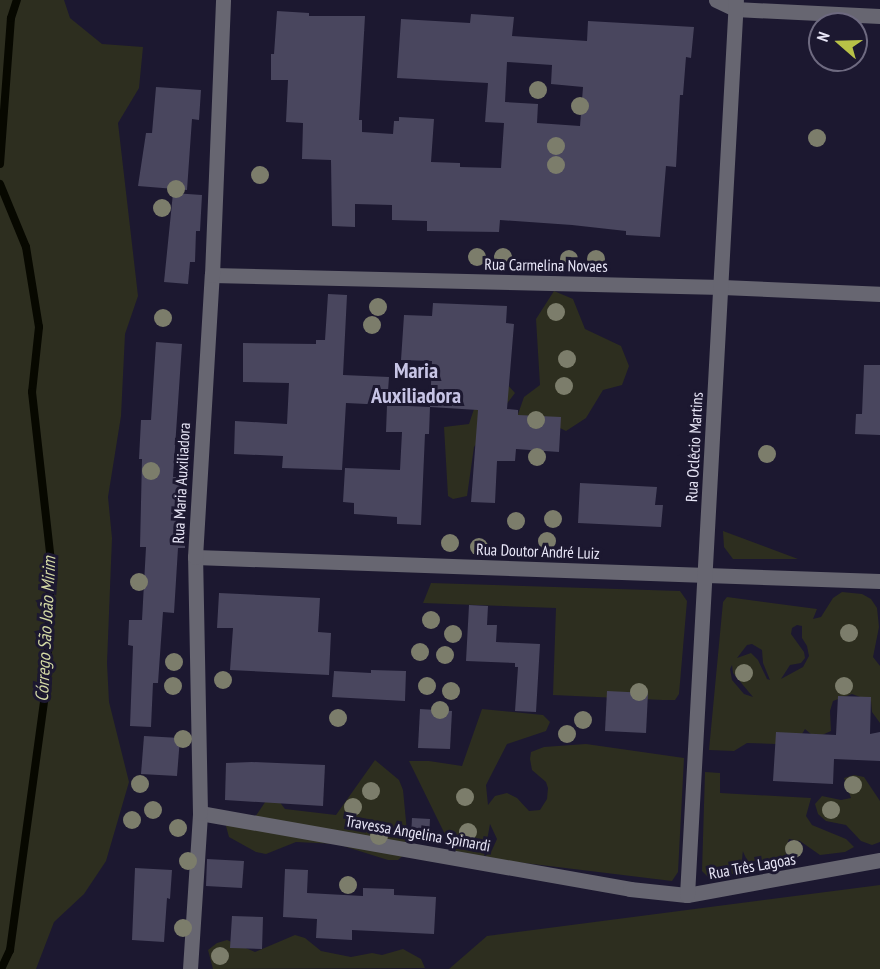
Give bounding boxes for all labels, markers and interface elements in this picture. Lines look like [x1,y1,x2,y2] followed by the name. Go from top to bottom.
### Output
[808,12,868,72] north arrow
[812,29,834,44] text: N
[484,254,608,276] street label: Rua Carmelina Novaes
[371,357,461,408] district label: Maria Auxiliadora
[682,391,706,503] street label: Rua Oclêcio Martins
[168,422,194,544] street label: Rua Maria Auxiliadora
[476,539,600,563] street label: Rua Doutor André Luiz
[31,556,61,702] water label: Córrego São João Mirim
[344,811,492,855] street label: Travessa Angelina Spinardi
[707,849,797,883] street label: Rua Três Lagoas

